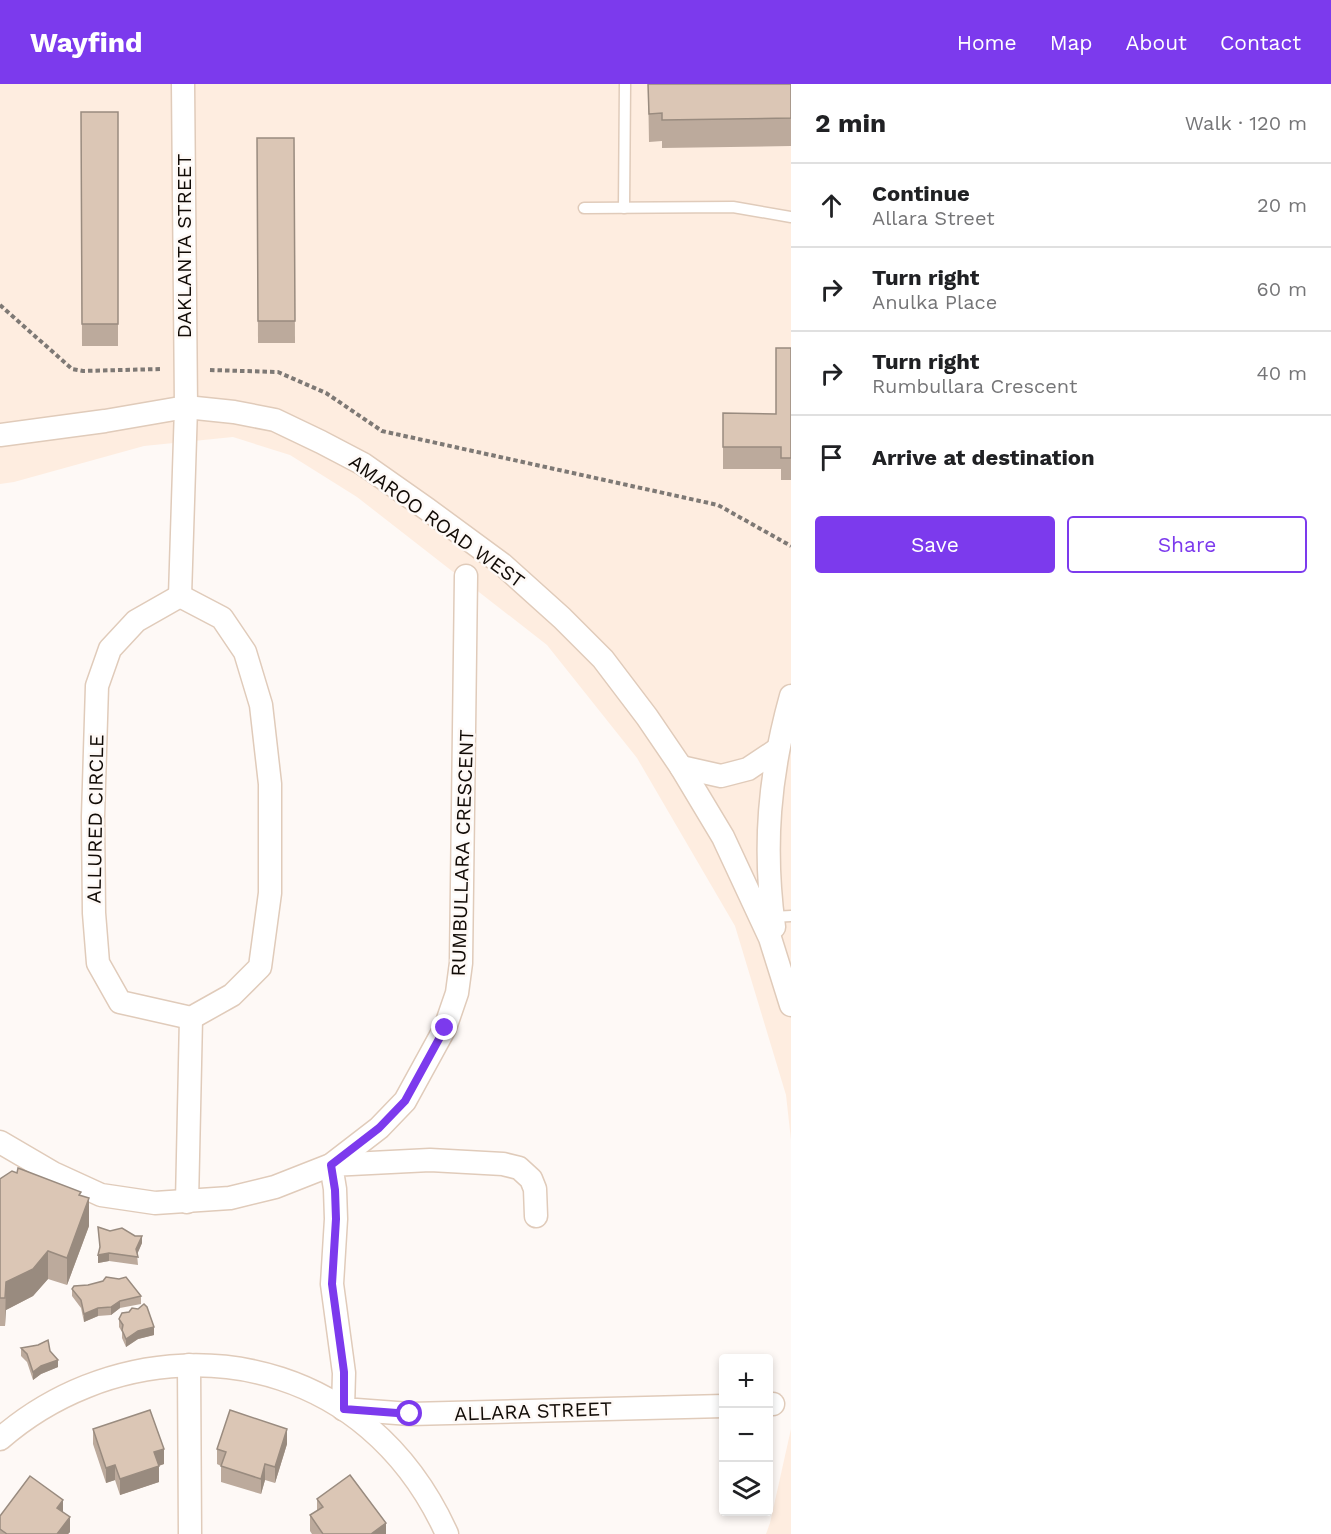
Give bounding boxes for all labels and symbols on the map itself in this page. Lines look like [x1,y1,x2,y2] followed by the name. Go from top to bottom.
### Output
[172,154,196,338] street label: DAKLANTA STREET
[344,449,530,593] street label: AMAROO ROAD WEST
[446,729,478,977] street label: RUMBULLARA CRESCENT
[82,734,108,904] street label: ALLURED CIRCLE
[431,1014,457,1040] route end
[454,1396,612,1426] street label: ALLARA STREET
[396,1400,422,1426] route start

